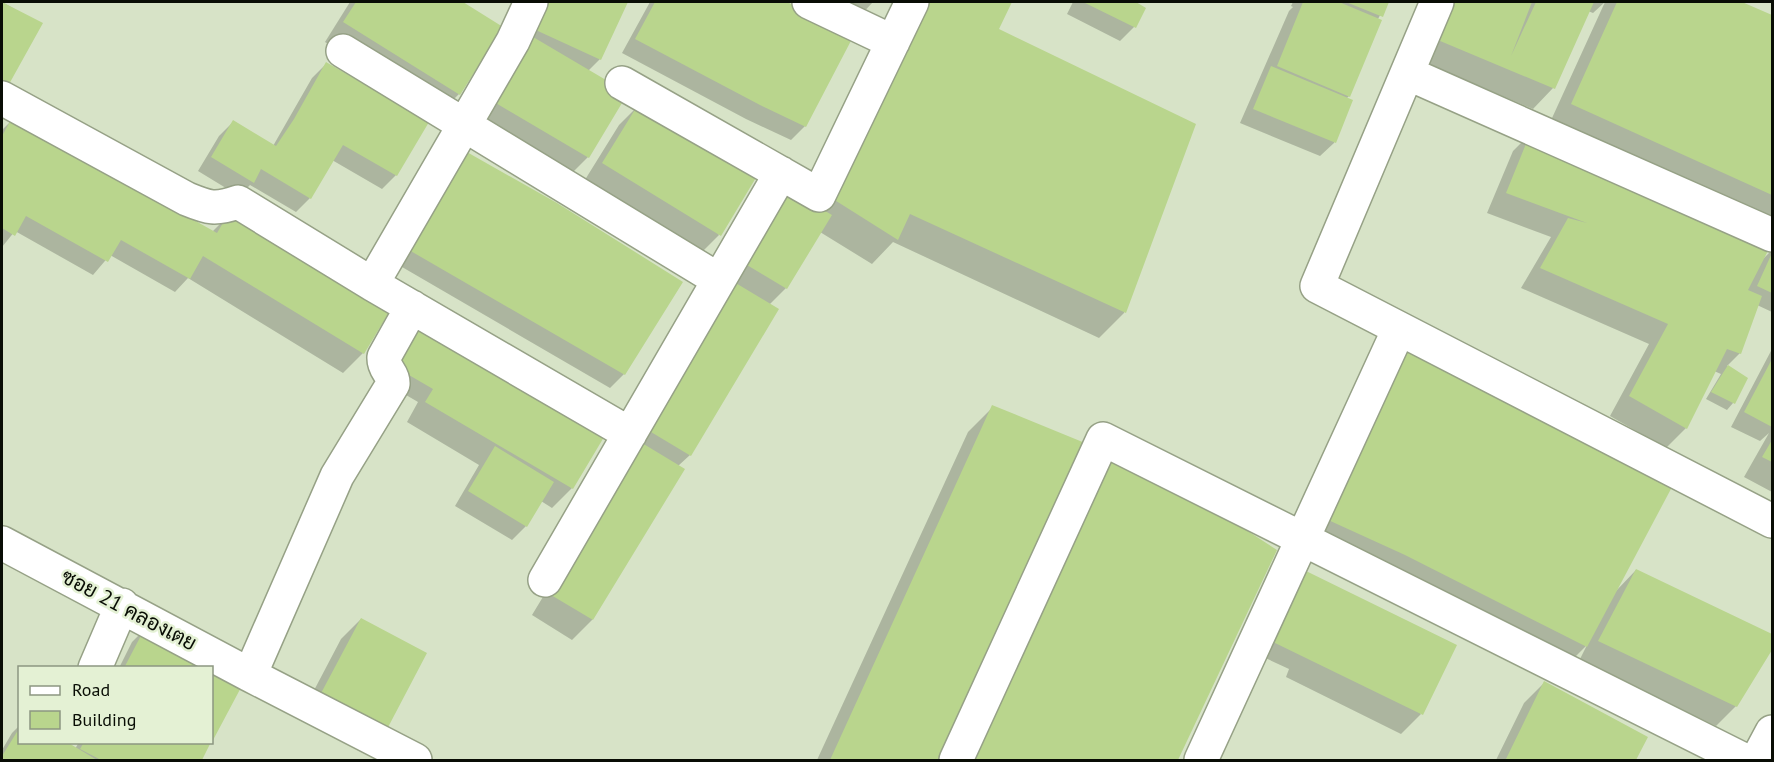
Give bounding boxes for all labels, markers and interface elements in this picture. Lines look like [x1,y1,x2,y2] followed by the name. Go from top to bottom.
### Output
[57,563,202,657] street label: ซอย 21 คลองเตย
[18,666,213,744] legend
[72,678,110,701] text: Road
[72,708,136,731] text: Building

